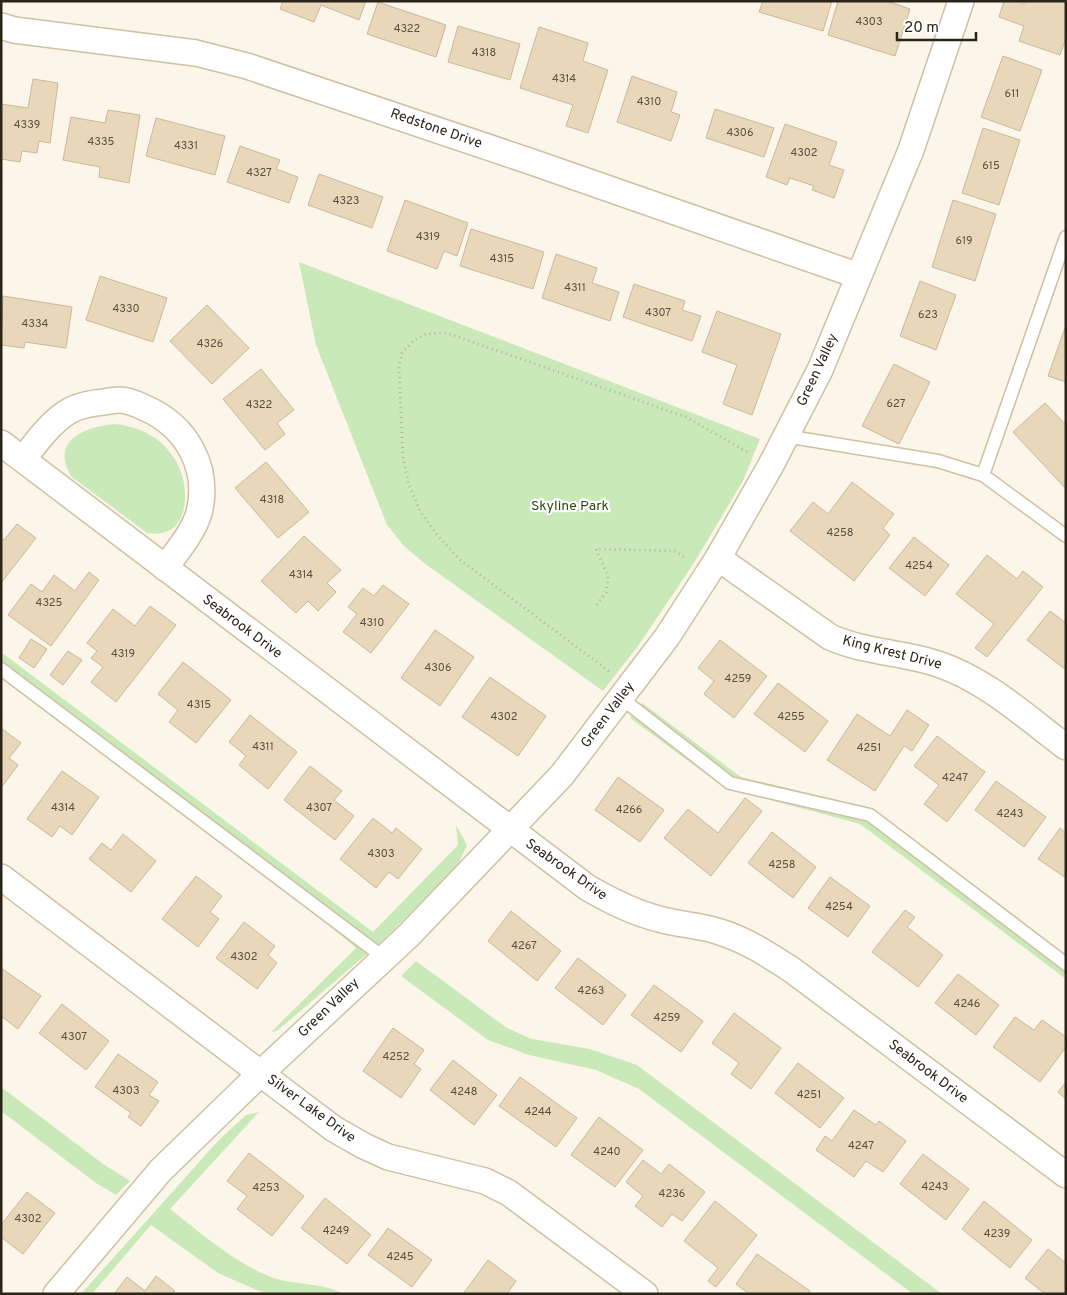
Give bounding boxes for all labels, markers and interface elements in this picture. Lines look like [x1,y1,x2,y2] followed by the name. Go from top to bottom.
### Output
[897,10,976,42] scale bar
[855,15,883,29] house number: 4303
[904,19,939,38] text: 20 m
[394,22,420,36] house number: 4322
[472,46,496,60] house number: 4318
[552,72,576,86] house number: 4314
[1005,87,1019,101] house number: 611
[637,95,661,109] house number: 4310
[388,105,484,153] street label: Redstone Drive
[14,118,40,132] house number: 4339
[727,126,753,140] house number: 4306
[88,135,115,149] house number: 4335
[174,139,198,153] house number: 4331
[790,146,818,160] house number: 4302
[982,159,1000,173] house number: 615
[246,166,272,180] house number: 4327
[333,194,359,208] house number: 4323
[416,230,440,244] house number: 4319
[955,234,973,248] house number: 619
[490,252,514,266] house number: 4315
[564,281,586,295] house number: 4311
[112,302,140,316] house number: 4330
[645,306,671,320] house number: 4307
[918,308,938,322] house number: 623
[22,317,49,331] house number: 4334
[794,331,842,409] street label: Green Valley
[197,337,223,351] house number: 4326
[887,397,906,411] house number: 627
[246,398,272,412] house number: 4322
[260,493,284,507] house number: 4318
[531,498,609,515] park label: Skyline Park
[826,526,854,540] house number: 4258
[905,559,933,573] house number: 4254
[289,568,313,582] house number: 4314
[199,591,285,663] street label: Seabrook Drive
[36,596,63,610] house number: 4325
[360,616,384,630] house number: 4310
[840,632,944,674] street label: King Krest Drive
[111,647,135,661] house number: 4319
[425,661,451,675] house number: 4306
[725,672,751,686] house number: 4259
[578,679,638,751] street label: Green Valley
[187,698,211,712] house number: 4315
[490,710,518,724] house number: 4302
[777,710,805,724] house number: 4255
[252,740,274,754] house number: 4311
[857,741,881,755] house number: 4251
[942,771,968,785] house number: 4247
[51,801,75,815] house number: 4314
[306,801,332,815] house number: 4307
[616,803,642,817] house number: 4266
[997,807,1023,821] house number: 4243
[522,836,610,904] street label: Seabrook Drive
[367,847,395,861] house number: 4303
[768,858,796,872] house number: 4258
[825,900,853,914] house number: 4254
[511,939,537,953] house number: 4267
[230,950,258,964] house number: 4302
[295,975,363,1041] street label: Green Valley
[578,984,604,998] house number: 4263
[954,997,980,1011] house number: 4246
[654,1011,680,1025] house number: 4259
[61,1030,87,1044] house number: 4307
[885,1036,971,1108] street label: Seabrook Drive
[382,1050,410,1064] house number: 4252
[263,1071,359,1147] street label: Silver Lake Drive
[112,1084,140,1098] house number: 4303
[450,1085,478,1099] house number: 4248
[797,1088,821,1102] house number: 4251
[524,1105,552,1119] house number: 4244
[848,1139,874,1153] house number: 4247
[593,1145,621,1159] house number: 4240
[922,1180,948,1194] house number: 4243
[252,1181,280,1195] house number: 4253
[659,1187,685,1201] house number: 4236
[14,1212,42,1226] house number: 4302
[323,1224,349,1238] house number: 4249
[984,1227,1010,1241] house number: 4239
[386,1250,414,1264] house number: 4245

